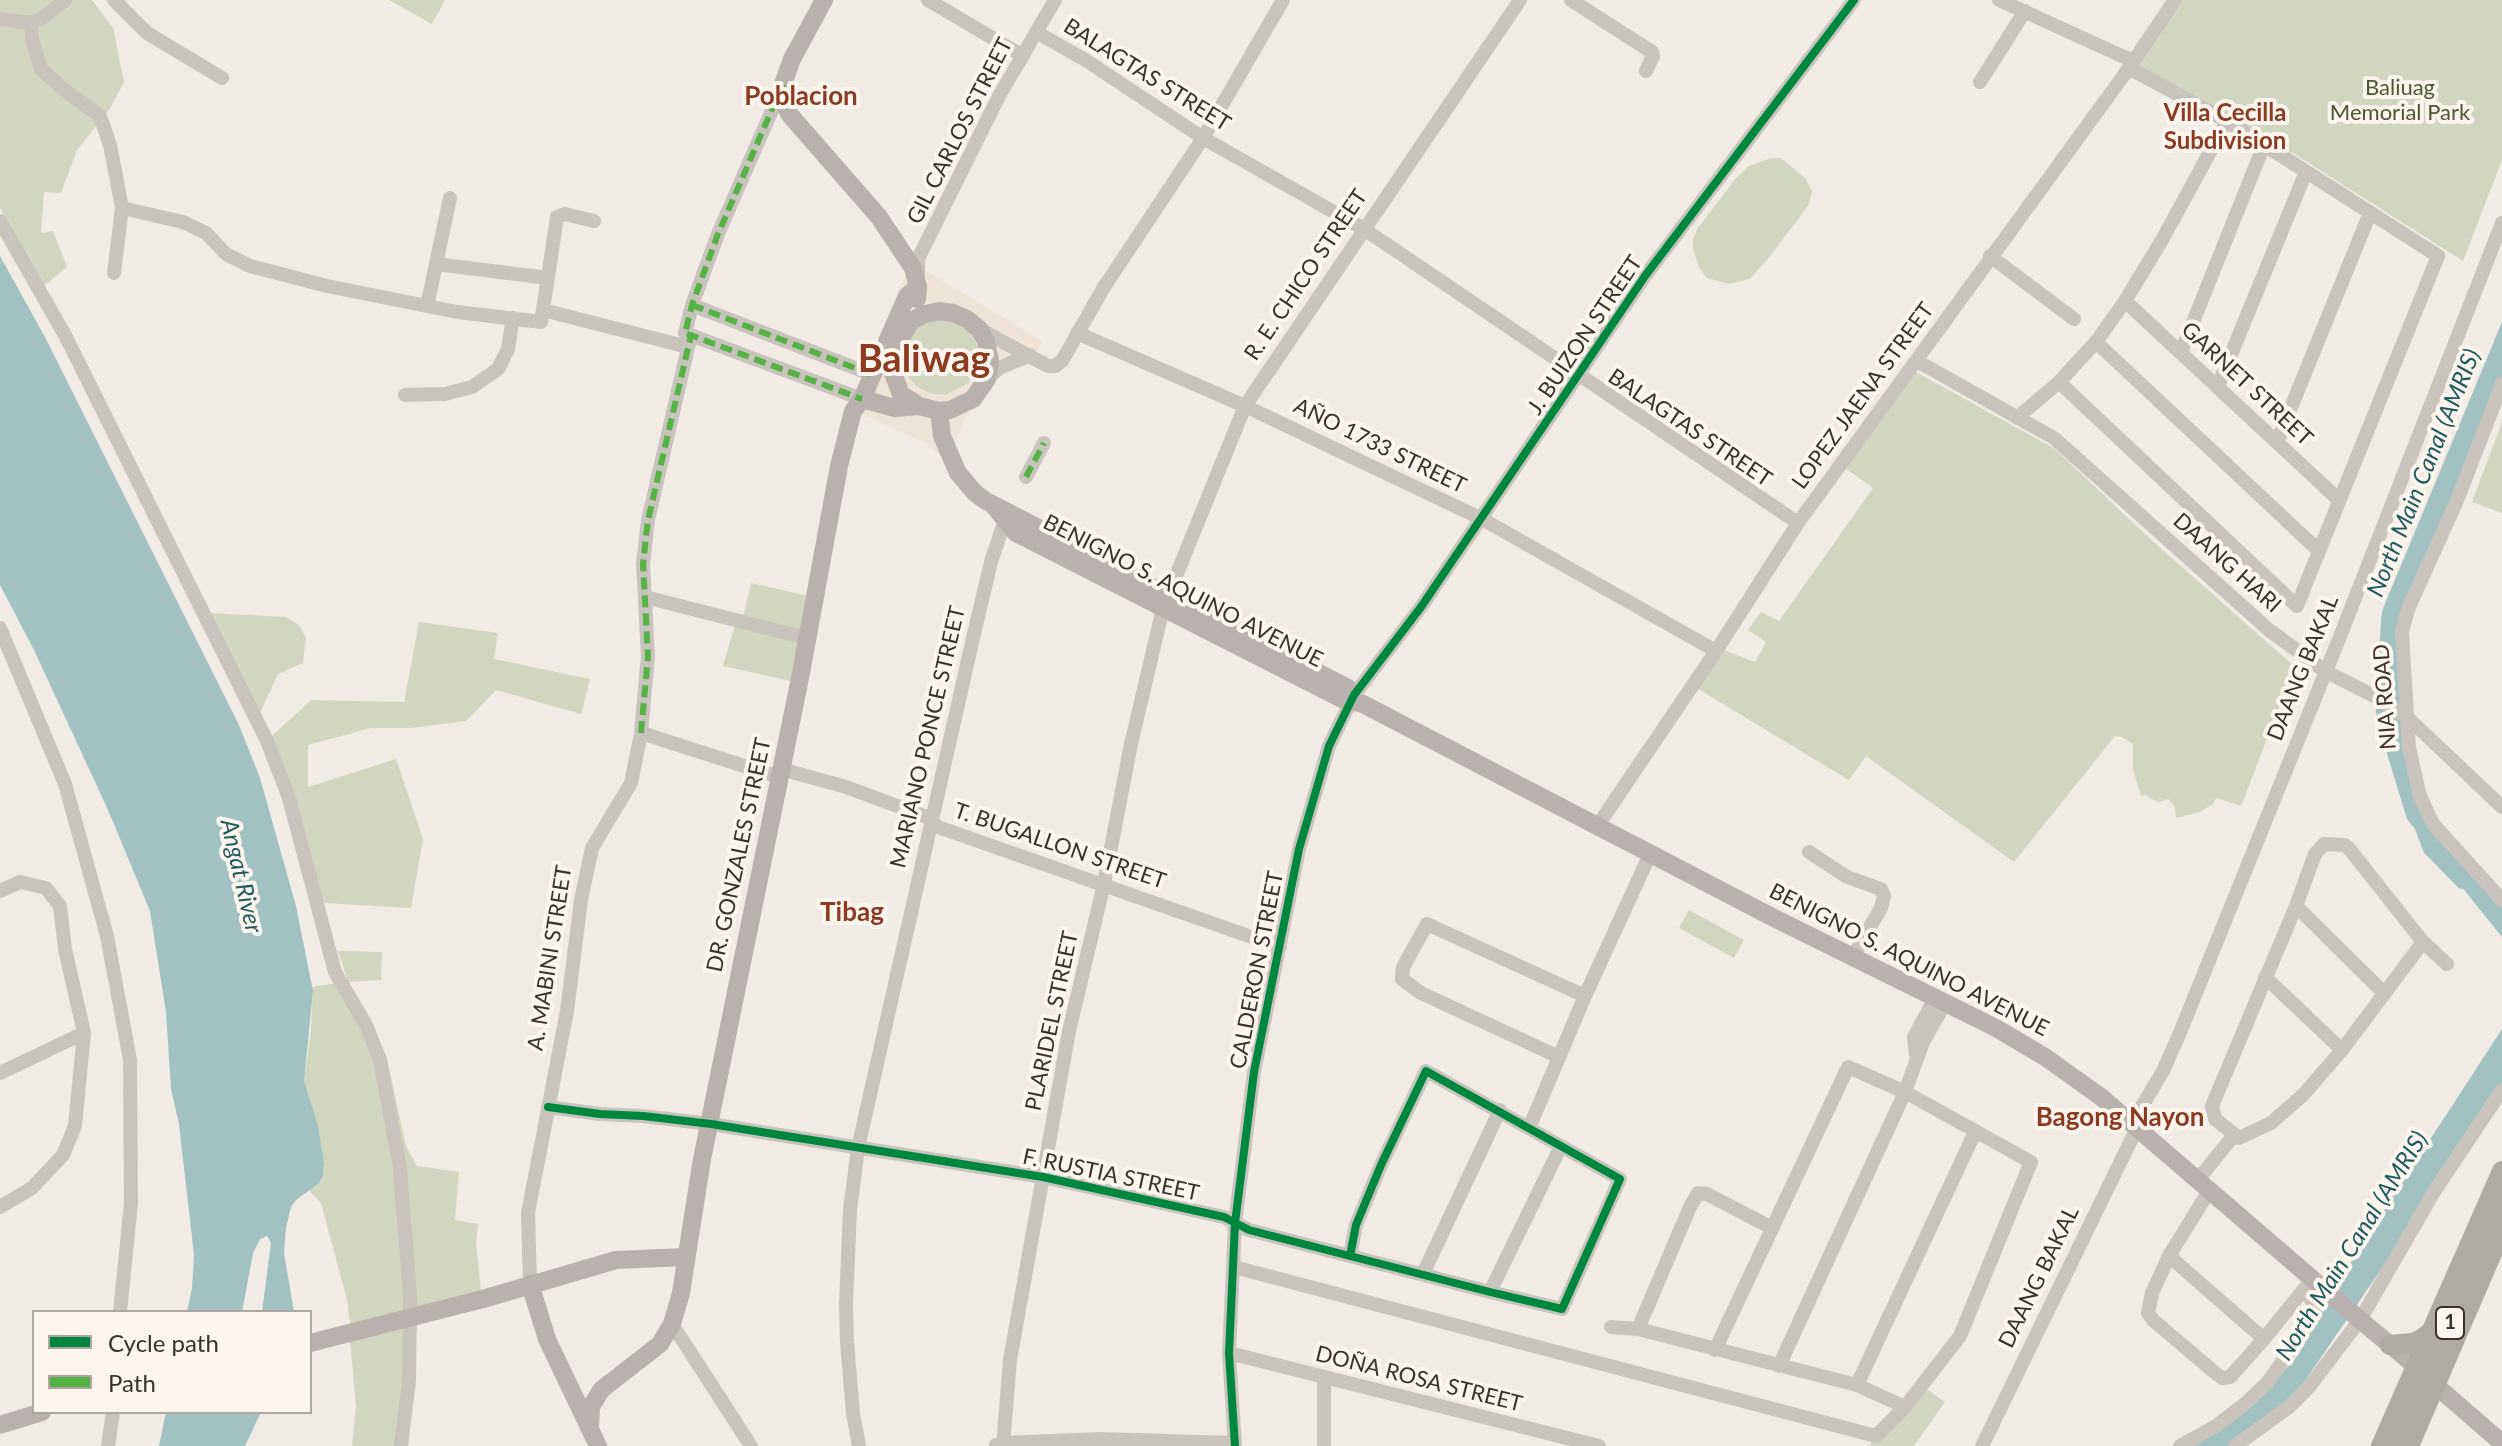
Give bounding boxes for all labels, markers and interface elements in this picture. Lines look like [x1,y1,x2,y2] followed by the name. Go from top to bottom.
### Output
[1059,13,1235,137] street label: BALAGTAS STREET
[902,34,1018,228] street label: GIL CARLOS STREET
[2330,75,2470,126] park label: Baliuag Memorial Park
[744,81,858,113] district label: Poblacion
[2164,99,2286,155] district label: Villa Cecilla Subdivision
[1239,184,1373,366] street label: R. E. CHICO STREET
[1522,250,1648,420] street label: J. BUIZON STREET
[1786,298,1940,494] street label: LOPEZ JAENA STREET
[2176,316,2318,452] street label: GARNET STREET
[858,337,990,383] district label: Baliwag
[2361,345,2487,601] water label: North Main Canal (AMRIS)
[1603,363,1777,493] street label: BALAGTAS STREET
[1289,393,1471,499] street label: AÑO 1733 STREET
[2168,508,2286,618] street label: DAANG HARI
[1039,509,1327,673] street label: BENIGNO S. AQUINO AVENUE
[2262,592,2344,744] street label: DAANG BAKAL
[885,603,971,871] street label: MARIANO PONCE STREET
[2368,643,2402,751] street label: NIA ROAD
[701,736,777,974] street label: DR. GONZALES STREET
[951,797,1169,895] street label: T. BUGALLON STREET
[214,816,268,936] water label: Angat River
[522,864,578,1052] street label: A. MABINI STREET
[1225,869,1289,1071] street label: CALDERON STREET
[1765,878,2053,1042] street label: BENIGNO S. AQUINO AVENUE
[820,897,884,929] district label: Tibag
[1020,929,1084,1113] street label: PLARIDEL STREET
[2036,1102,2204,1134] district label: Bagong Nayon
[2270,1126,2434,1366] water label: North Main Canal (AMRIS)
[1020,1143,1202,1207] street label: F. RUSTIA STREET
[1993,1202,2085,1352] street label: DAANG BAKAL
[2436,1307,2464,1339] road number: 1
[32,1310,312,1414] legend
[108,1328,219,1357] text: Cycle path
[1313,1341,1525,1417] street label: DOÑA ROSA STREET
[108,1368,156,1397] text: Path

